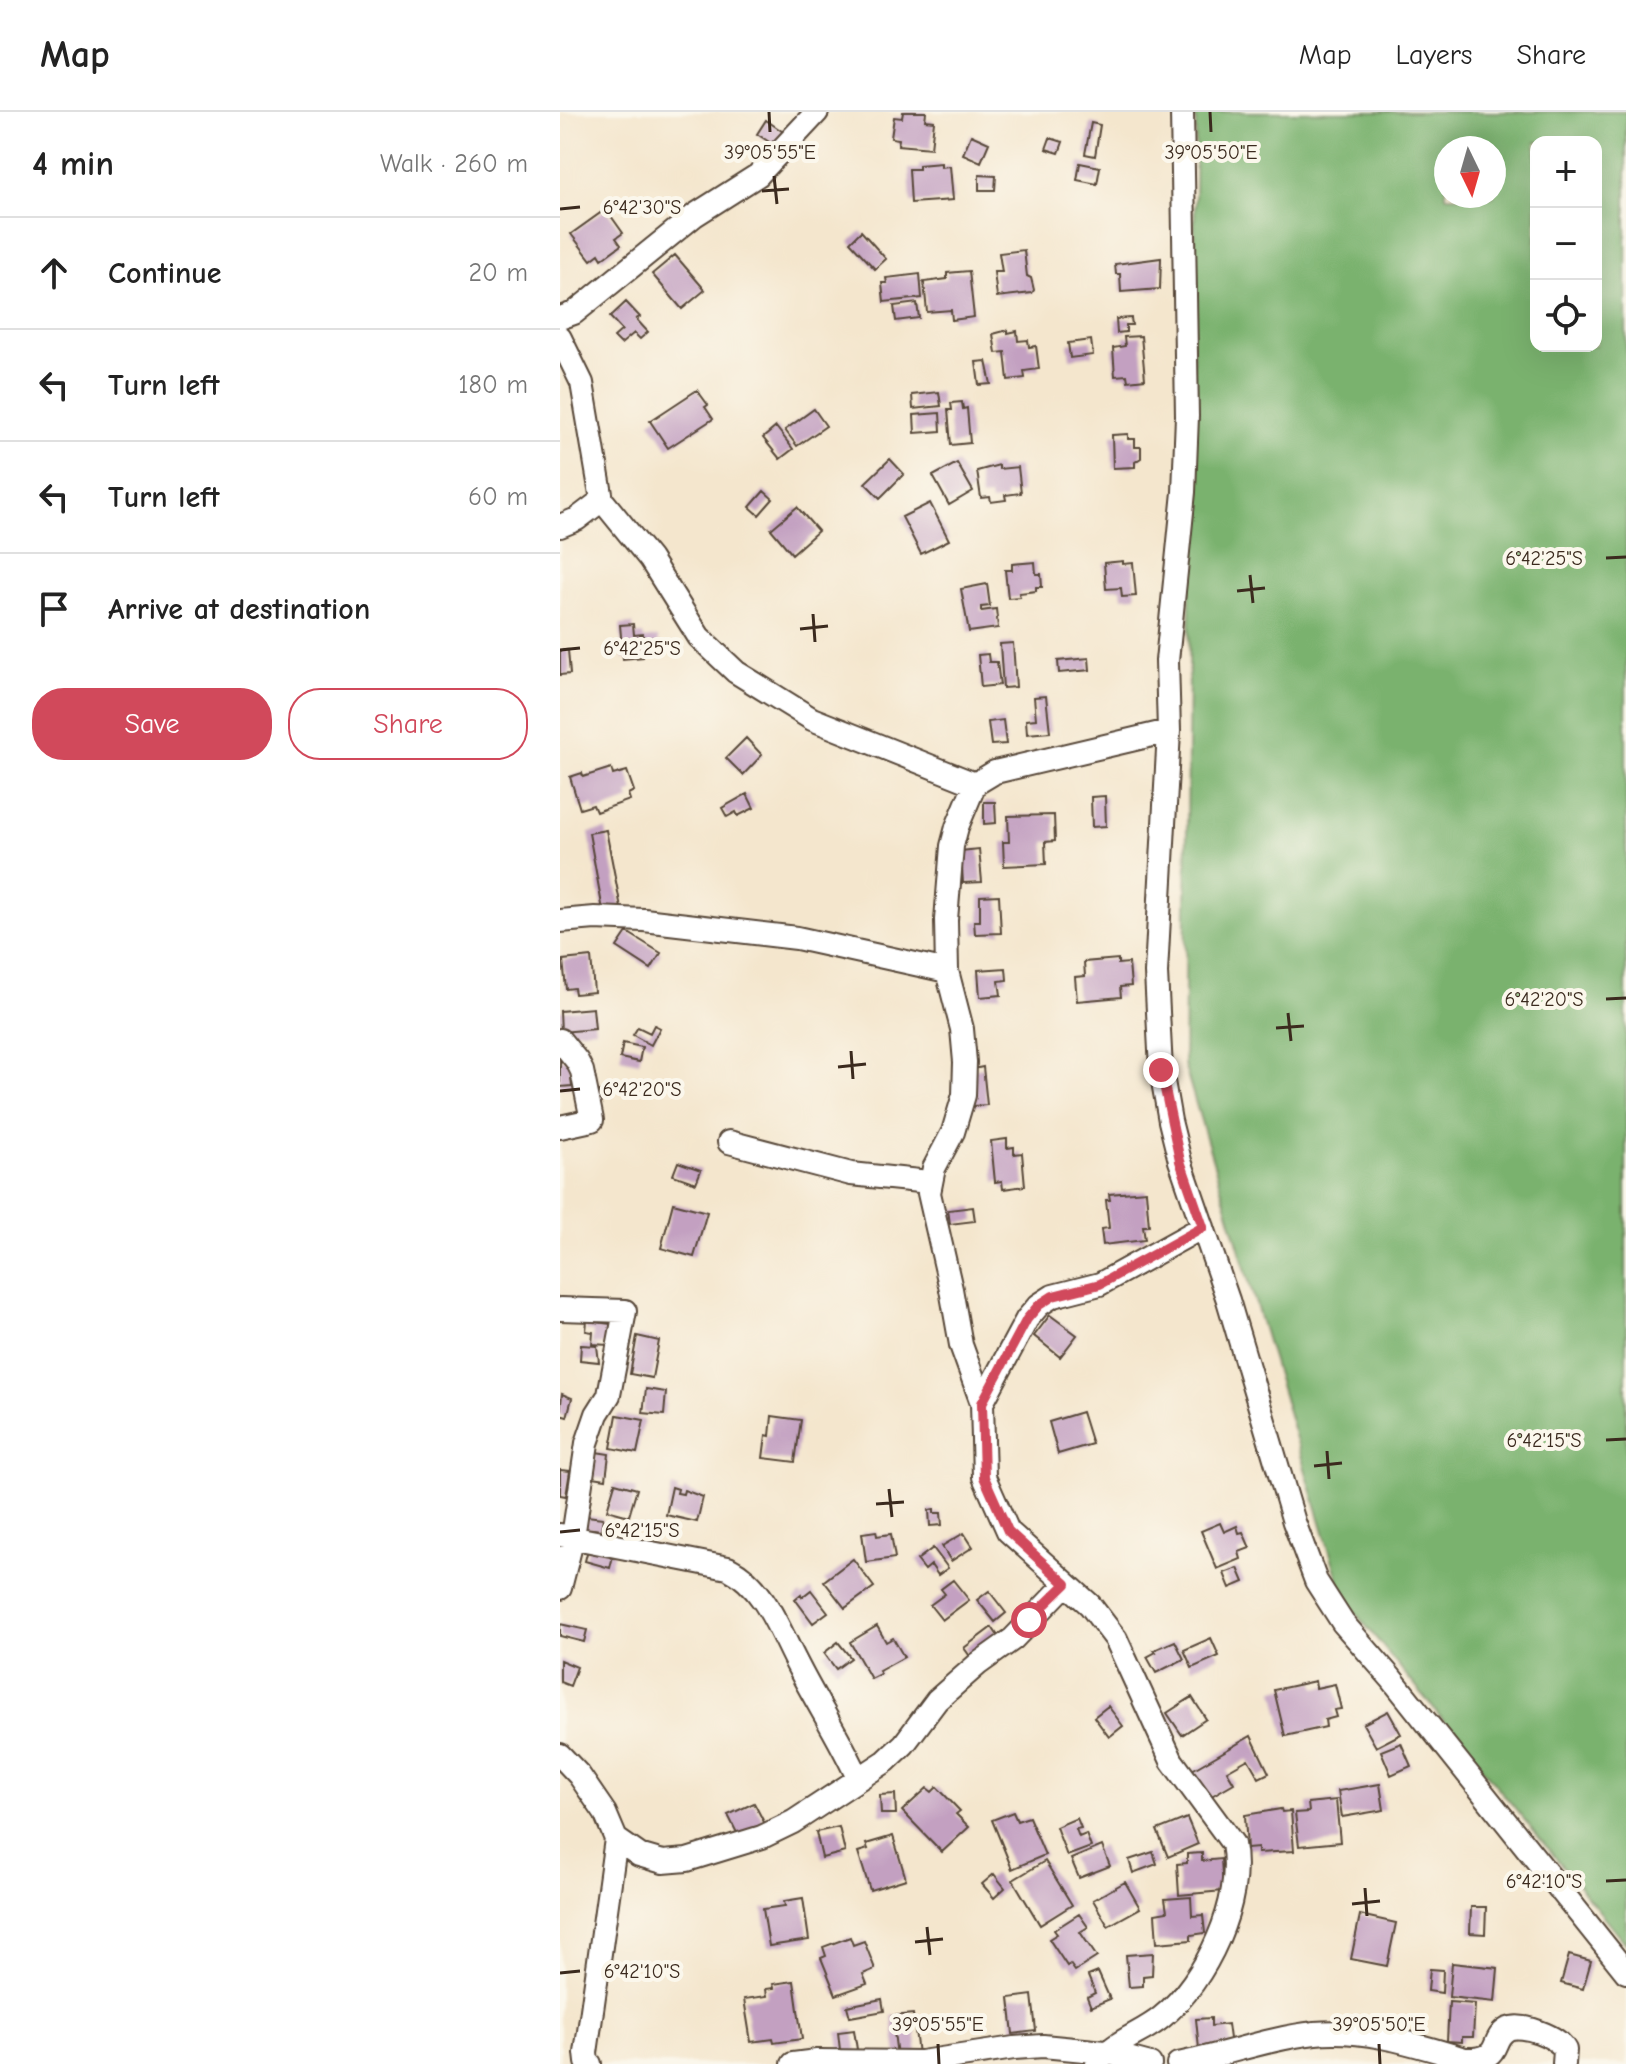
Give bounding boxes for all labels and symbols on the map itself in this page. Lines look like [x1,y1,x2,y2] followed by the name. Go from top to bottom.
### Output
[1434,136,1506,208] north arrow
[724,141,816,164] text: 39°05'55"E
[1164,141,1258,164] text: 39°05'50"E
[603,196,681,219] text: 6°42'30"S
[1505,547,1583,570] text: 6°42'25"S
[603,637,681,660] text: 6°42'25"S
[1504,988,1584,1011] text: 6°42'20"S
[1143,1052,1179,1088] route end
[602,1078,682,1101] text: 6°42'20"S
[1506,1429,1582,1452] text: 6°42'15"S
[604,1519,680,1542] text: 6°42'15"S
[1011,1602,1047,1638] route start
[1506,1870,1582,1893] text: 6°42'10"S
[604,1960,680,1983] text: 6°42'10"S
[892,2013,984,2036] text: 39°05'55"E
[1332,2013,1426,2036] text: 39°05'50"E

